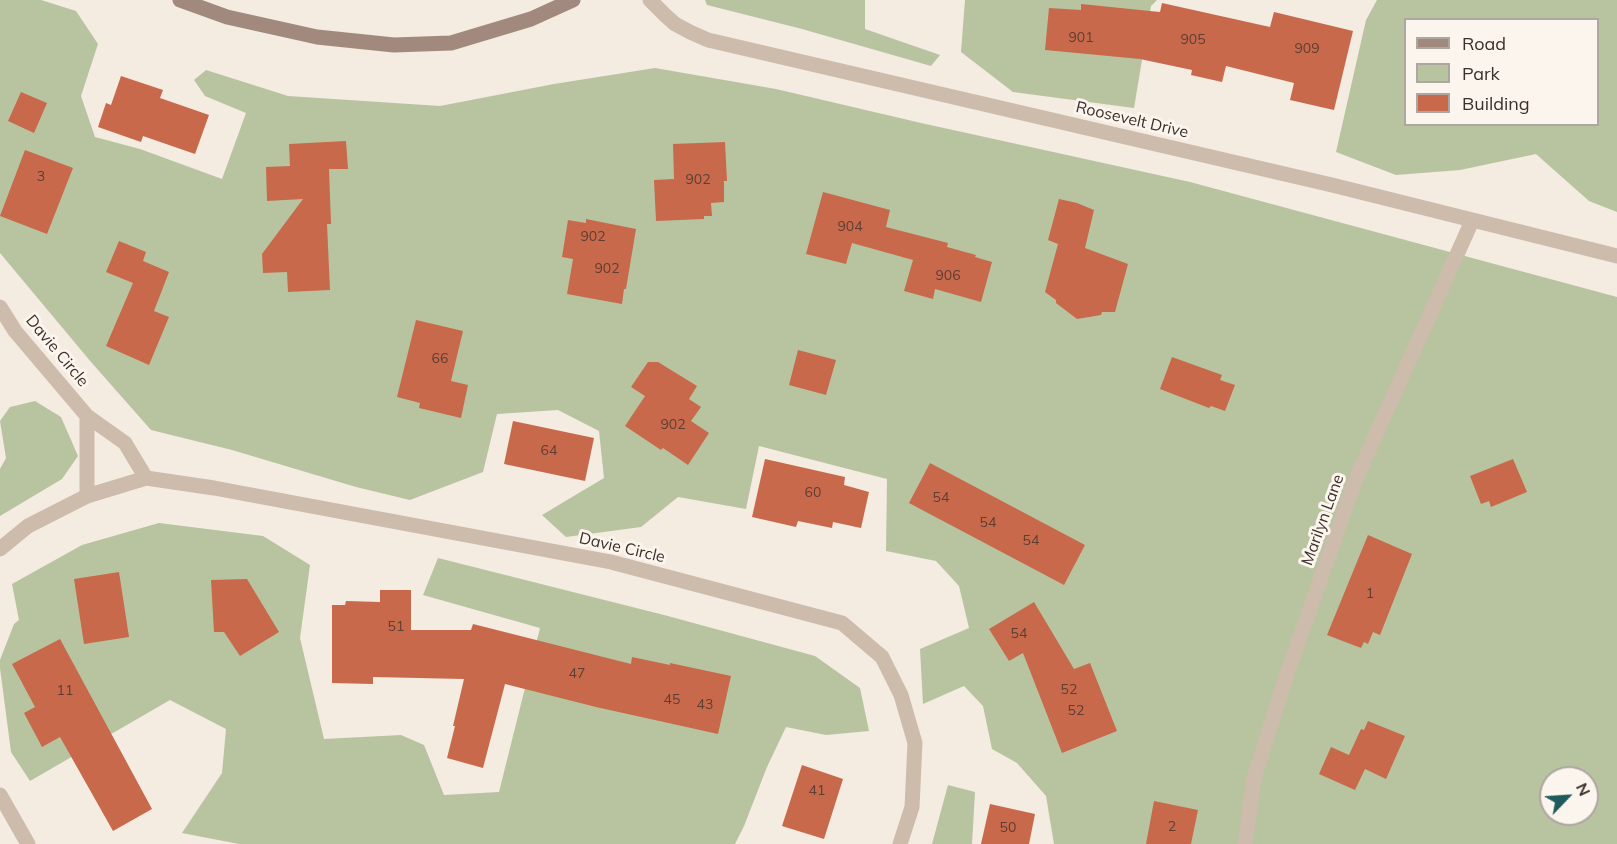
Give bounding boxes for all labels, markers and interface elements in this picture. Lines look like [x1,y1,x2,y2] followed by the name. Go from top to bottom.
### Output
[1404,18,1599,126] legend
[1068,30,1094,46] house number: 901
[1180,32,1206,48] house number: 905
[1462,32,1506,55] text: Road
[1294,41,1320,57] house number: 909
[1462,62,1500,85] text: Park
[1462,92,1530,115] text: Building
[1074,98,1190,142] street label: Roosevelt Drive
[37,169,45,185] house number: 3
[685,172,711,188] house number: 902
[837,219,863,235] house number: 904
[580,229,606,245] house number: 902
[594,261,620,277] house number: 902
[935,268,961,284] house number: 906
[22,311,92,391] street label: Davie Circle
[432,351,448,367] house number: 66
[660,417,686,433] house number: 902
[541,443,557,459] house number: 64
[1298,472,1348,568] street label: Marilyn Lane
[805,485,821,501] house number: 60
[933,490,949,506] house number: 54
[980,515,996,531] house number: 54
[577,529,667,567] street label: Davie Circle
[1023,533,1039,549] house number: 54
[1366,586,1374,602] house number: 1
[388,619,404,635] house number: 51
[1011,626,1027,642] house number: 54
[569,666,585,682] house number: 47
[1061,682,1077,698] house number: 52
[57,683,73,699] house number: 11
[664,692,680,708] house number: 45
[697,697,713,713] house number: 43
[1068,703,1084,719] house number: 52
[1539,766,1599,826] north arrow
[1572,780,1595,799] text: N
[809,783,825,799] house number: 41
[1168,819,1176,835] house number: 2
[1000,820,1016,836] house number: 50

